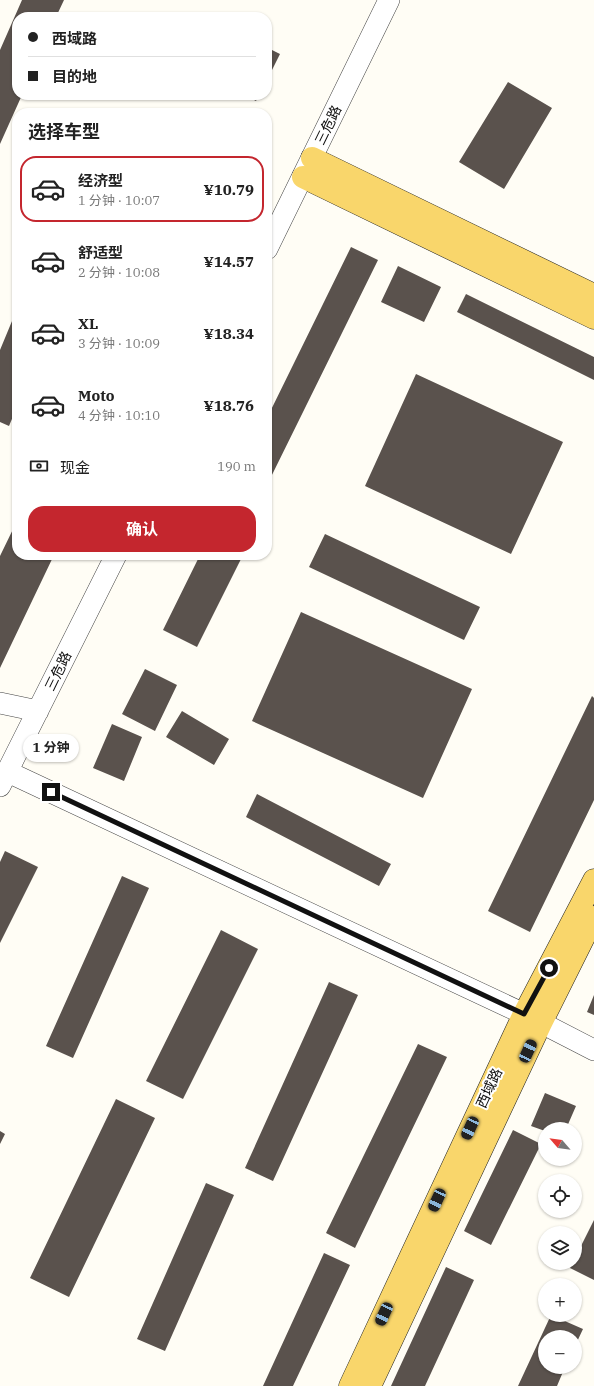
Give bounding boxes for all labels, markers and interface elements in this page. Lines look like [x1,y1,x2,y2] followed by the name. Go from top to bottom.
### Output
[52,29,97,48] text: 西域路
[52,67,97,86] text: 目的地
[311,102,345,148] street label: 三危路
[28,120,100,143] text: 选择车型
[30,171,66,207] icon: car
[78,171,123,190] text: 经济型
[204,180,254,199] text: ¥10.79
[78,192,160,209] text: 1 分钟 · 10:07
[30,243,66,279] icon: car
[78,243,123,262] text: 舒适型
[204,252,254,271] text: ¥14.57
[78,264,160,281] text: 2 分钟 · 10:08
[78,314,98,333] text: XL
[30,315,66,351] icon: car
[204,324,254,343] text: ¥18.34
[78,335,160,352] text: 3 分钟 · 10:09
[78,386,115,405] text: Moto
[30,387,66,423] icon: car
[204,396,254,415] text: ¥18.76
[78,407,160,424] text: 4 分钟 · 10:10
[28,455,50,477] icon: cash
[60,458,90,477] text: 现金
[217,458,256,475] text: 190 m
[28,506,256,552] button: 确认
[41,648,75,694] street label: 三危路
[23,734,79,762] callout: 1 分钟
[33,739,69,756] text: 1 分钟
[42,783,60,801] route end
[540,959,558,977] route start
[517,1038,539,1064] car
[472,1065,506,1111] street label: 西域路
[459,1115,481,1141] car
[538,1122,582,1166] north arrow
[538,1122,582,1374] map controls
[538,1174,582,1218] button: locate
[426,1187,448,1213] car
[538,1226,582,1270] button: layers
[538,1278,582,1322] button: +
[373,1301,395,1327] car
[538,1330,582,1374] button: −

